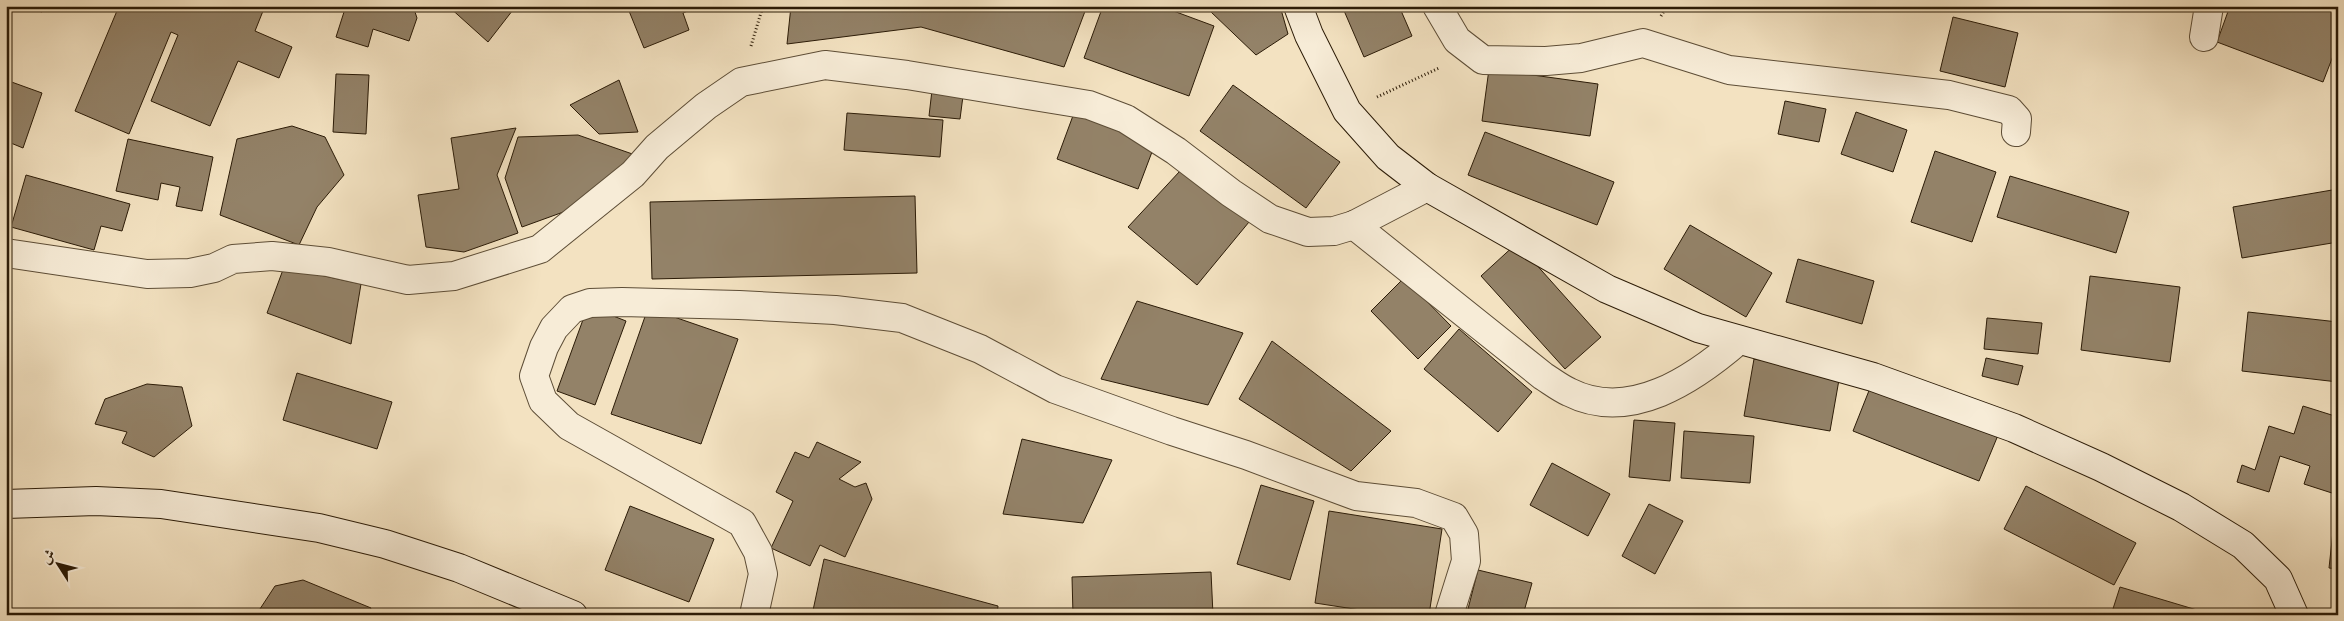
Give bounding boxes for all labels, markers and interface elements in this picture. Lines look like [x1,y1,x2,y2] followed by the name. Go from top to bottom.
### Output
[32,538,82,588] north arrow
[37,546,59,567] text: ش

